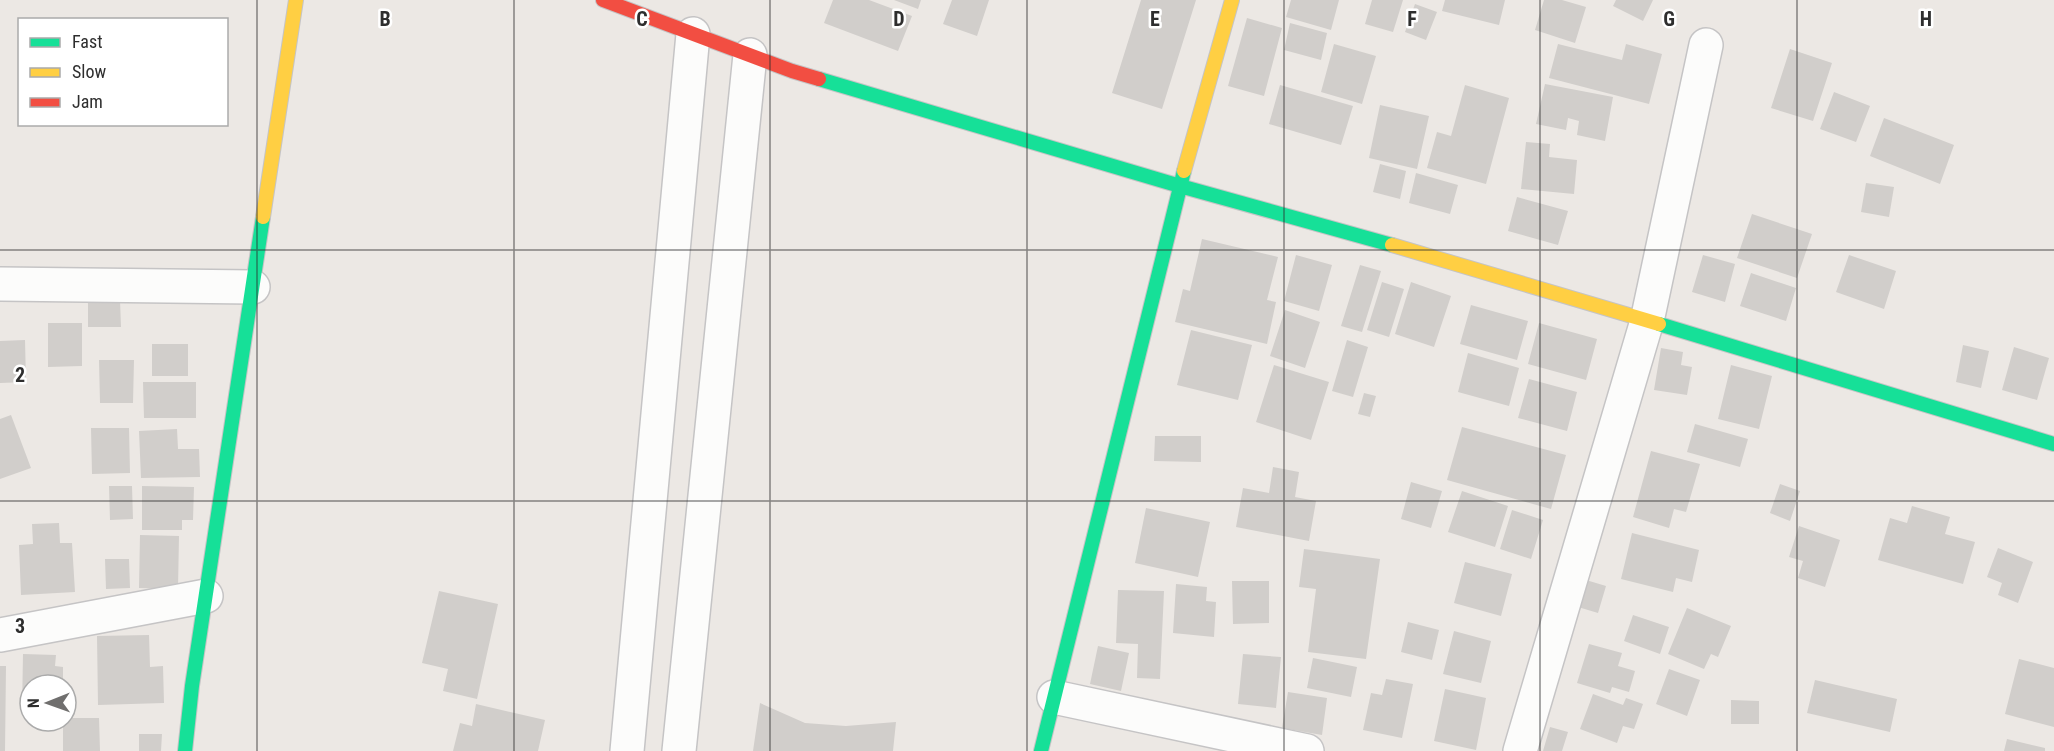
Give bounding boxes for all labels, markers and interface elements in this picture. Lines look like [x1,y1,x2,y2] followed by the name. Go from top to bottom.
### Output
[379,7,391,31] text: B
[636,7,648,31] text: C
[893,7,905,31] text: D
[1150,7,1160,31] text: E
[1407,7,1417,31] text: F
[1663,7,1675,31] text: G
[1920,7,1932,31] text: H
[18,18,228,126] legend
[72,31,103,52] text: Fast
[72,61,107,82] text: Slow
[72,91,103,112] text: Jam
[15,363,25,387] text: 2
[15,614,25,638] text: 3
[18,673,78,733] north arrow
[24,698,43,708] text: N

